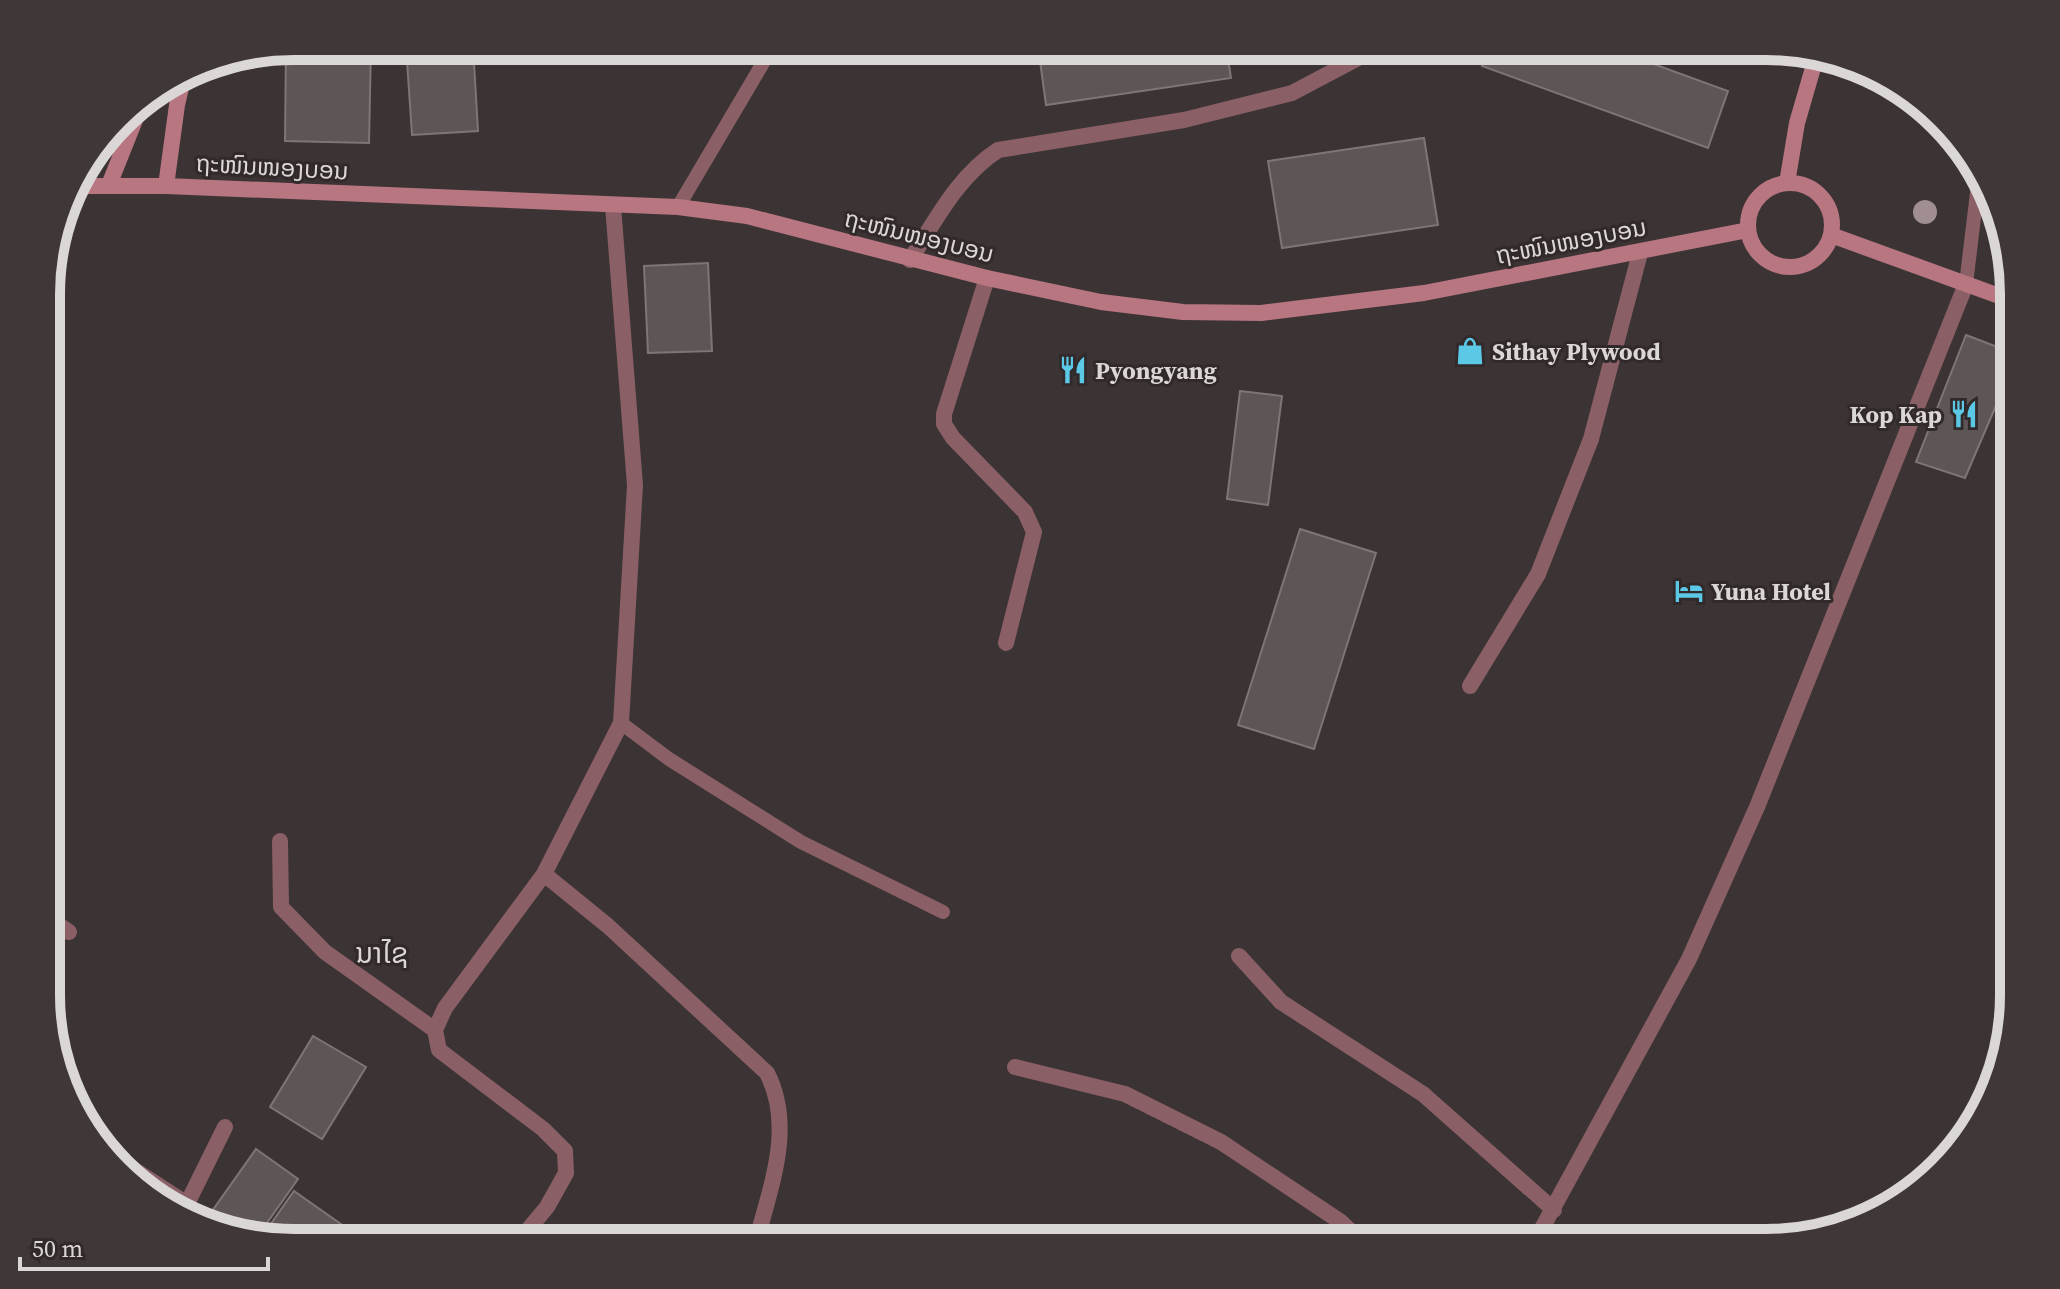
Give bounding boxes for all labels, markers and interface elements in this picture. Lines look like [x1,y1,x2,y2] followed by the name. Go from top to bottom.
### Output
[195,147,349,187] street label: ຖະໜົນໜອງບອນ
[841,201,997,271] street label: ຖະໜົນໜອງບອນ
[1493,210,1649,272] street label: ຖະໜົນໜອງບອນ
[1492,335,1661,368] place label: Sithay Plywood
[1455,336,1485,366] shop icon: Sithay Plywood
[1095,354,1217,387] place label: Pyongyang
[1058,355,1088,385] restaurant icon: Pyongyang
[1849,398,1942,431] place label: Kop Kap
[1949,399,1979,429] restaurant icon: Kop Kap
[1711,575,1831,608] place label: Yuna Hotel
[1674,576,1704,606] hotel icon: Yuna Hotel
[356,934,408,972] district label: ນາໄຊ
[20,1221,268,1271] scale bar
[32,1232,83,1265] text: 50 m

